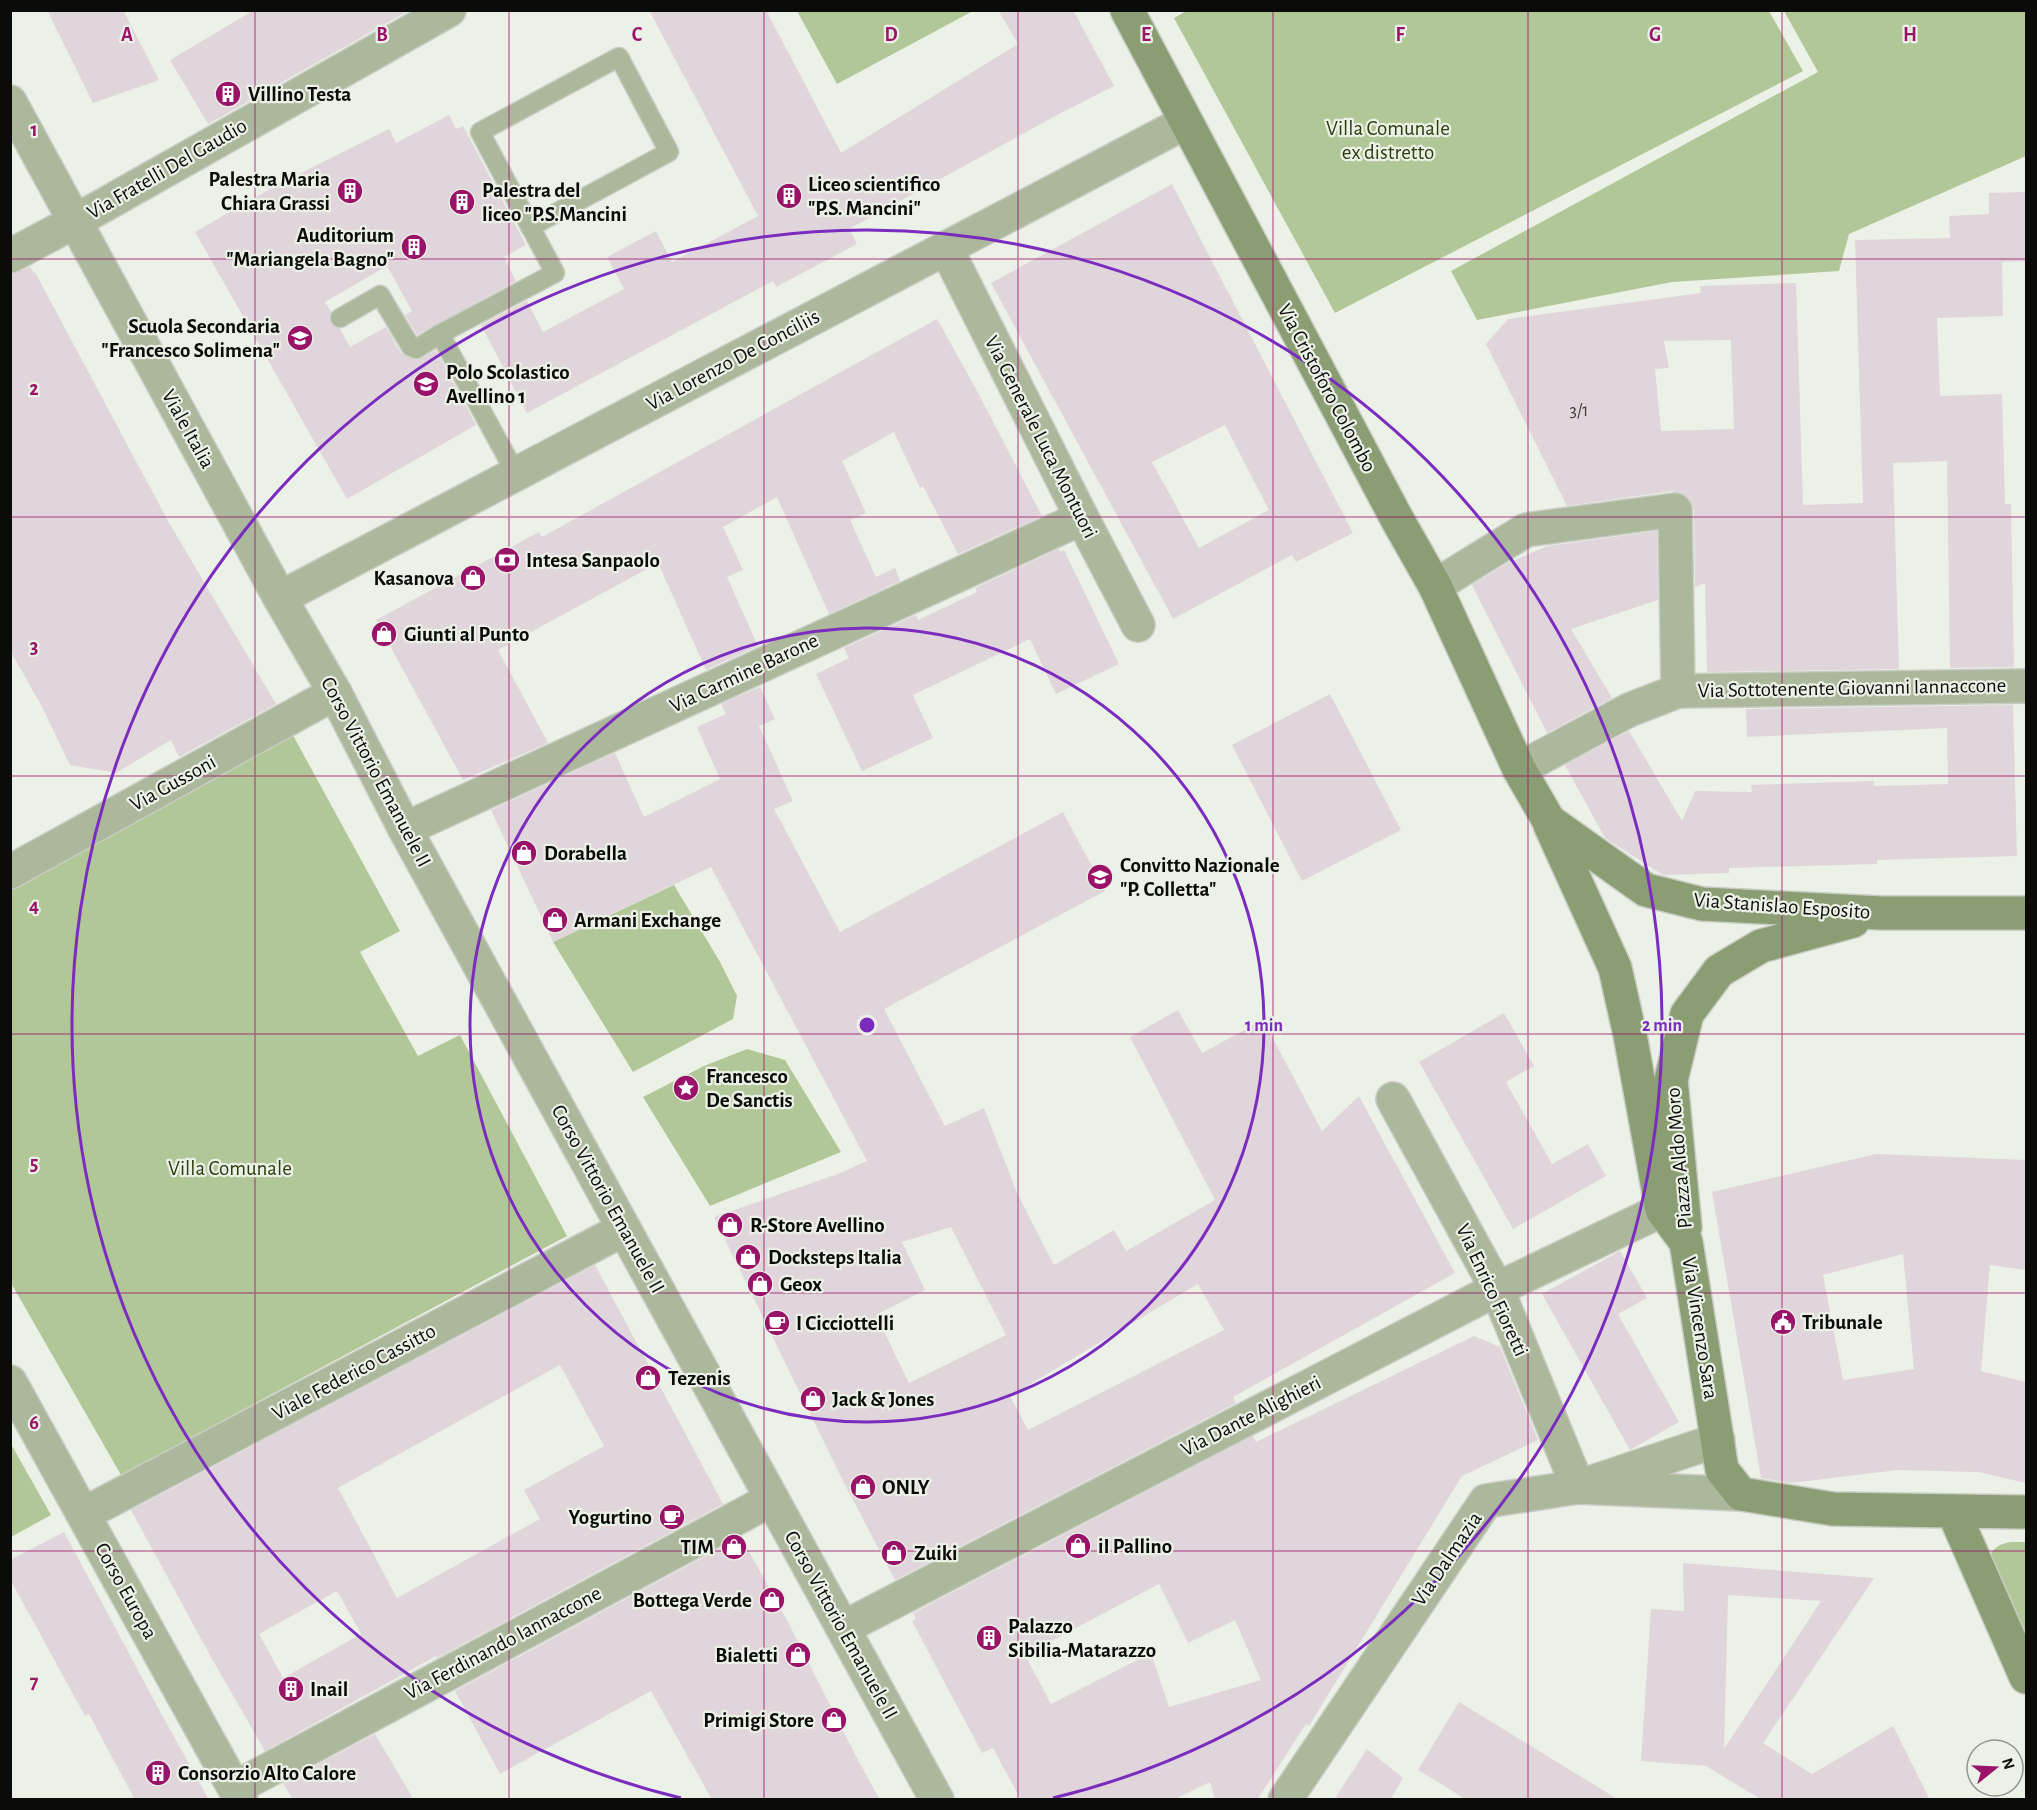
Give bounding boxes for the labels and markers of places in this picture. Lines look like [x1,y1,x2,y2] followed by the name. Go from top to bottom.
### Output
[213,79,243,109] building icon: Villino Testa
[248,84,351,105] place label: Villino Testa
[208,169,330,214] place label: Palestra Maria Chiara Grassi
[808,174,940,219] place label: Liceo scientifico "P.S. Mancini"
[335,176,365,206] building icon: Palestra Maria Chiara Grassi
[482,180,627,225] place label: Palestra del liceo "P.S.Mancini
[774,181,804,211] building icon: Liceo scientifico "P.S. Mancini"
[447,187,477,217] building icon: Palestra del liceo "P.S.Mancini
[226,225,394,270] place label: Auditorium "Mariangela Bagno"
[399,232,429,262] building icon: Auditorium "Mariangela Bagno"
[101,316,280,361] place label: Scuola Secondaria "Francesco Solimena"
[285,323,315,353] school or university icon: Scuola Secondaria "Francesco Solimena"
[446,362,570,407] place label: Polo Scolastico Avellino 1
[411,369,441,399] school or university icon: Polo Scolastico Avellino 1
[492,545,522,575] bank icon: Intesa Sanpaolo
[526,550,660,571] place label: Intesa Sanpaolo
[458,563,488,593] shop icon: Kasanova
[373,568,454,589] place label: Kasanova
[369,619,399,649] shop icon: Giunti al Punto
[404,624,529,645] place label: Giunti al Punto
[509,838,539,868] shop icon: Dorabella
[544,843,627,864] place label: Dorabella
[1120,855,1280,900] place label: Convitto Nazionale "P. Colletta"
[1085,862,1115,892] school or university icon: Convitto Nazionale "P. Colletta"
[540,905,570,935] shop icon: Armani Exchange
[574,910,721,931] place label: Armani Exchange
[857,1015,877,1035] centre of rings
[706,1066,793,1111] place label: Francesco De Sanctis
[671,1073,701,1103] place icon: Francesco De Sanctis
[715,1210,745,1240] shop icon: R-Store Avellino
[750,1215,885,1236] place label: R-Store Avellino
[733,1242,763,1272] shop icon: Docksteps Italia
[768,1247,902,1268] place label: Docksteps Italia
[745,1269,775,1299] shop icon: Geox
[780,1274,822,1295] place label: Geox
[1768,1307,1798,1337] public building icon: Tribunale
[762,1308,792,1338] cafe icon: I Cicciottelli
[1802,1312,1883,1333] place label: Tribunale
[796,1313,894,1334] place label: I Cicciottelli
[633,1363,663,1393] shop icon: Tezenis
[668,1368,730,1389] place label: Tezenis
[798,1384,828,1414] shop icon: Jack & Jones
[832,1389,934,1410] place label: Jack & Jones
[848,1472,878,1502] shop icon: ONLY
[882,1477,930,1498] place label: ONLY
[657,1502,687,1532] cafe icon: Yogurtino
[569,1507,652,1528] place label: Yogurtino
[1063,1531,1093,1561] shop icon: iI Pallino
[719,1532,749,1562] shop icon: TIM
[1098,1536,1172,1557] place label: iI Pallino
[681,1537,714,1558] place label: TIM
[879,1538,909,1568] shop icon: Zuiki
[914,1543,958,1564] place label: Zuiki
[757,1585,787,1615] shop icon: Bottega Verde
[633,1590,752,1611] place label: Bottega Verde
[1008,1616,1156,1661] place label: Palazzo Sibilia-Matarazzo
[974,1623,1004,1653] building icon: Palazzo Sibilia-Matarazzo
[783,1640,813,1670] shop icon: Bialetti
[715,1645,778,1666] place label: Bialetti
[276,1674,306,1704] building icon: Inail
[310,1679,348,1700] place label: Inail
[819,1705,849,1735] shop icon: Primigi Store
[703,1710,814,1731] place label: Primigi Store
[143,1758,173,1788] building icon: Consorzio Alto Calore
[178,1763,356,1784] place label: Consorzio Alto Calore

